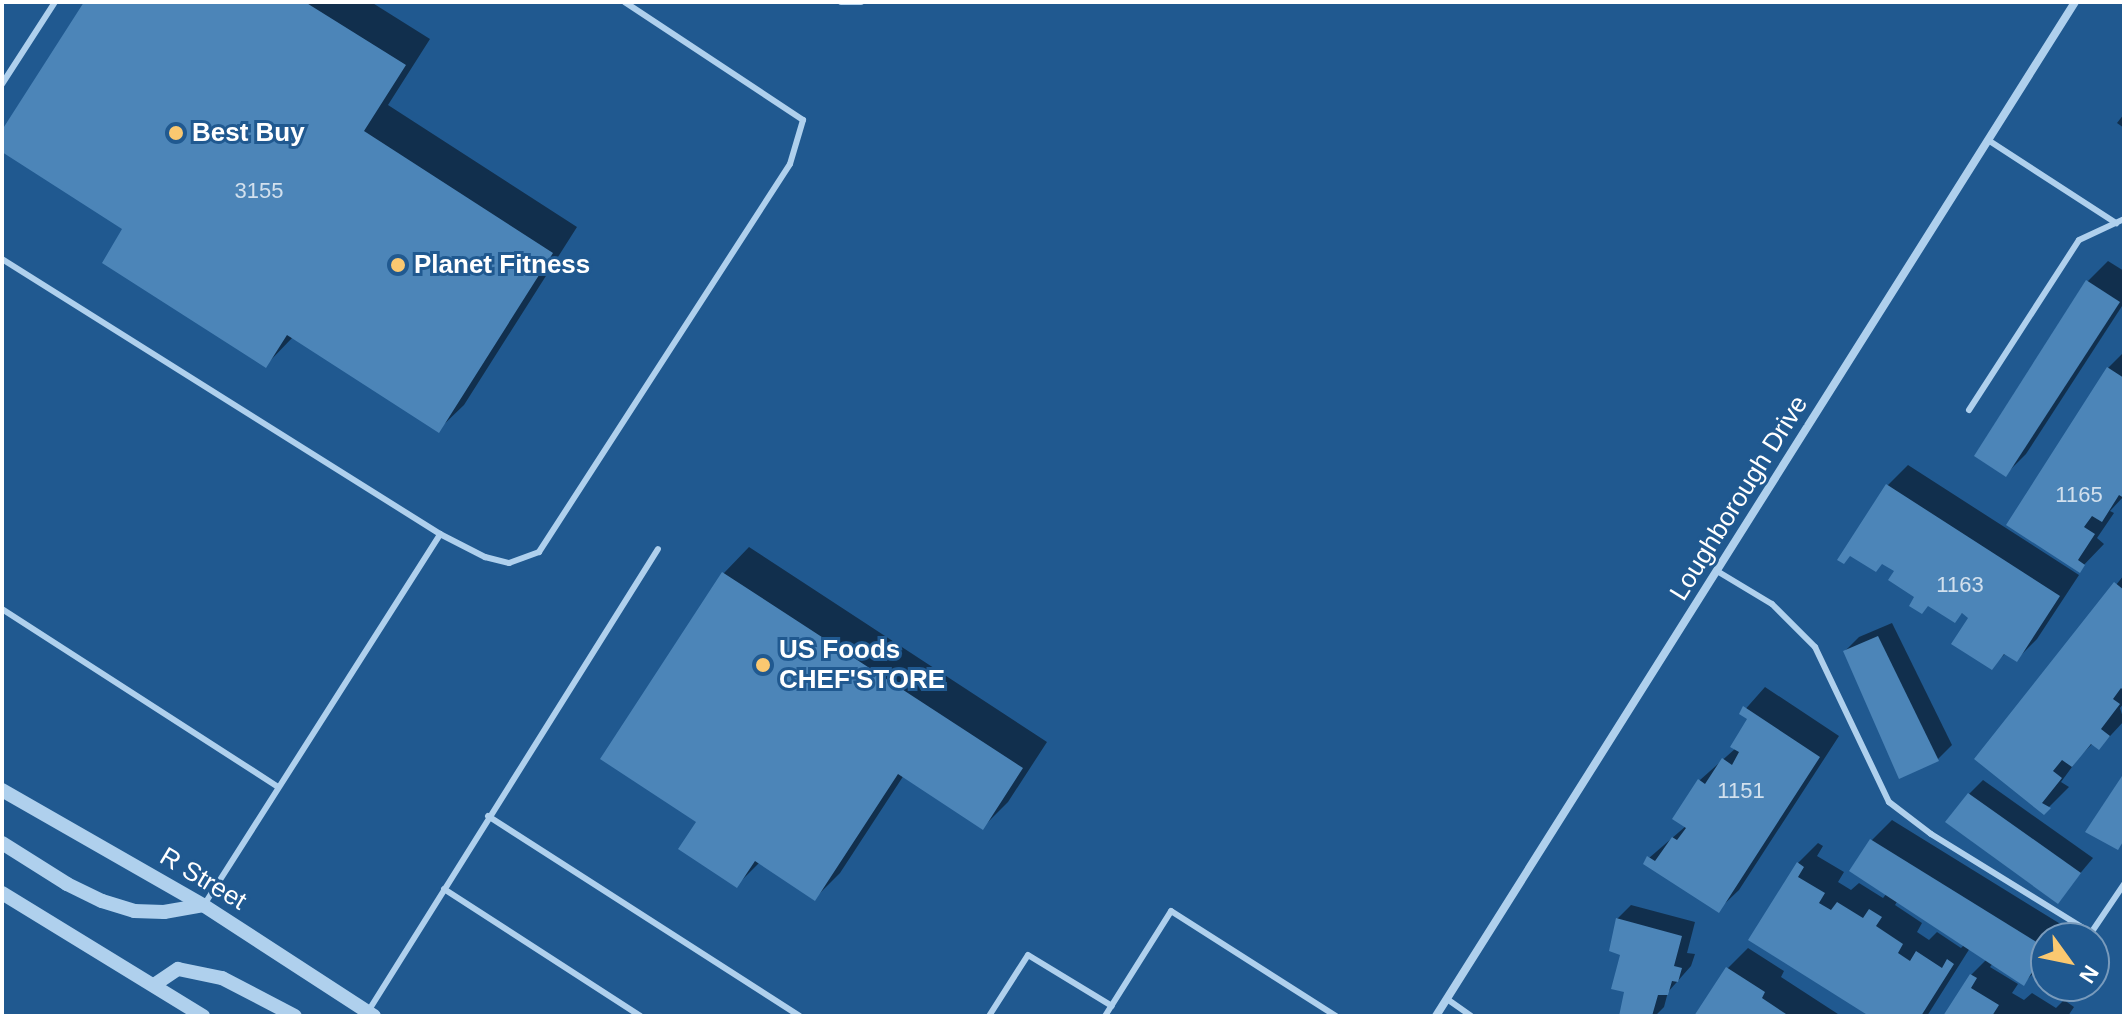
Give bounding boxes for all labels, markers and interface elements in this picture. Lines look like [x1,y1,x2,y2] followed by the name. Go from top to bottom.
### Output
[192,117,305,149] place label: Best Buy
[167,124,185,142] marker: Best Buy
[235,178,283,204] house number: 3155
[414,249,590,281] place label: Planet Fitness
[389,256,407,274] marker: Planet Fitness
[1663,390,1815,606] street label: Loughborough Drive
[2055,482,2103,508] house number: 1165
[1936,572,1984,598] house number: 1163
[779,634,945,696] place label: US Foods CHEF'STORE
[754,656,772,674] marker: US Foods CHEF'STORE
[1717,778,1765,804] house number: 1151
[154,841,252,917] street label: R Street
[2030,922,2110,1002] north arrow
[2074,961,2104,988] text: N

